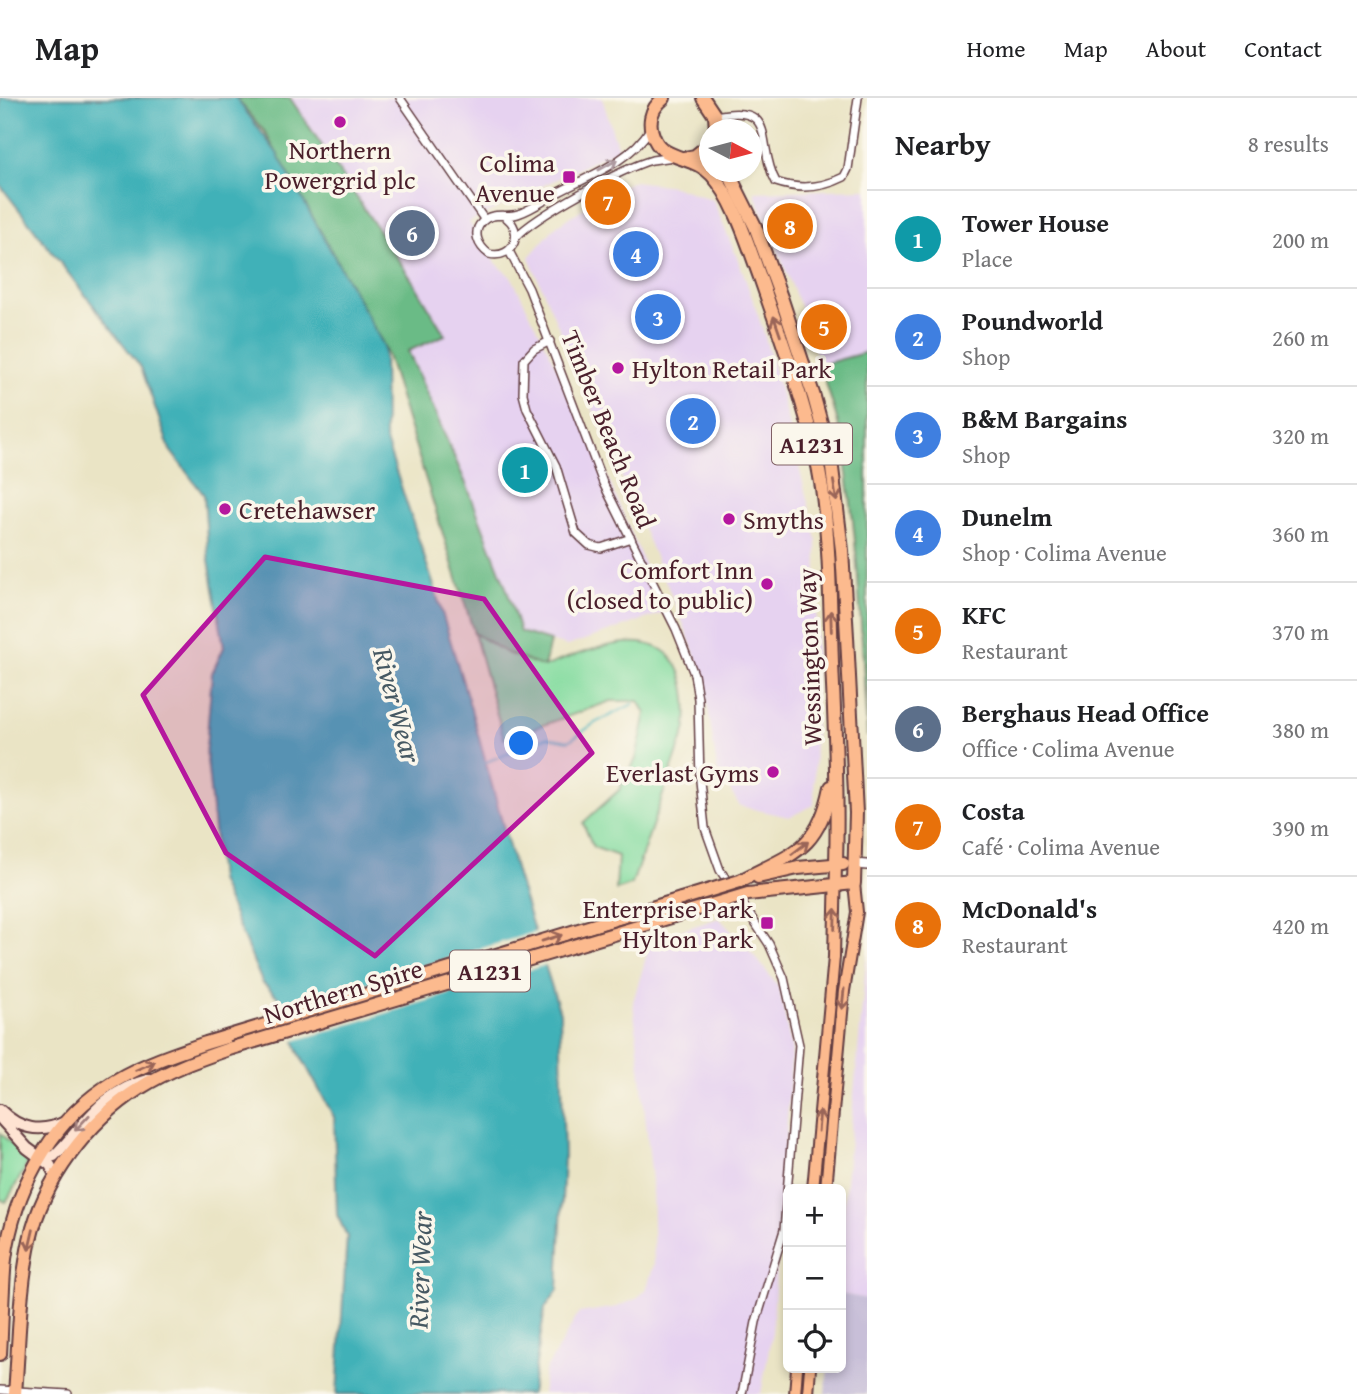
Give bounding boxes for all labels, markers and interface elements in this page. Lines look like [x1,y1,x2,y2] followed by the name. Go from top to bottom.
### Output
[35,24,99,72] text: Map
[967,31,1026,66] text: Home
[1064,31,1108,66] text: Map
[1146,31,1206,66] text: About
[1244,31,1322,66] text: Contact
[332,114,348,130] marker: Northern Powergrid plc
[699,119,762,182] north arrow
[895,122,991,166] text: Nearby
[1248,127,1329,160] text: 8 results
[264,130,416,199] place label: Northern Powergrid plc
[475,143,556,212] place label: Colima Avenue
[598,158,618,172] one-way arrow
[561,169,577,185] marker: Colima Avenue
[585,176,631,228] pin: 7
[767,200,813,252] pin: 8
[962,203,1109,242] text: Tower House
[389,207,435,259] pin: 6
[912,223,924,256] text: 1
[1272,223,1329,256] text: 200 m
[613,228,659,280] pin: 4
[962,242,1013,275] text: Place
[635,291,681,343] pin: 3
[801,301,847,353] pin: 5
[962,301,1103,340] text: Poundworld
[770,316,782,338] one-way arrow
[912,321,924,354] text: 2
[1272,321,1329,354] text: 260 m
[552,324,667,534] street label: Timber Beach Road
[962,340,1010,373] text: Shop
[632,349,832,388] place label: Hylton Retail Park
[610,360,626,376] marker: Hylton Retail Park
[670,395,716,447] pin: 2
[962,399,1127,438] text: B&M Bargains
[912,419,924,452] text: 3
[1272,419,1329,452] text: 320 m
[772,424,852,464] road number: A1231
[962,438,1010,471] text: Shop
[502,444,548,496] pin: 1
[829,479,842,502] one-way arrow
[239,490,376,529] place label: Cretehawser
[962,497,1052,536] text: Dunelm
[743,500,824,539] place label: Smyths
[217,501,233,517] marker: Cretehawser
[721,511,737,527] marker: Smyths
[912,517,924,550] text: 4
[1272,517,1329,550] text: 360 m
[962,536,1167,569] text: Shop · Colima Avenue
[567,550,753,619] place label: Comfort Inn (closed to public)
[786,567,832,747] street label: Wessington Way
[759,576,775,592] marker: Comfort Inn (closed to public)
[962,595,1007,634] text: KFC
[824,610,837,633] one-way arrow
[912,615,924,648] text: 5
[1272,615,1329,648] text: 370 m
[962,634,1068,667] text: Restaurant
[363,642,433,769] water label: River Wear
[962,693,1209,732] text: Berghaus Head Office
[912,713,924,746] text: 6
[1272,713,1329,746] text: 380 m
[504,726,538,760] your location
[962,732,1175,765] text: Office · Colima Avenue
[606,753,759,792] place label: Everlast Gyms
[765,764,781,780] marker: Everlast Gyms
[962,791,1025,830] text: Costa
[912,811,924,844] text: 7
[1272,811,1329,844] text: 390 m
[962,830,1160,863] text: Café · Colima Avenue
[790,840,808,855] one-way arrow
[583,889,754,958] place label: Enterprise Park Hylton Park
[962,889,1097,928] text: McDonald's
[829,908,842,931] one-way arrow
[912,909,924,942] text: 8
[1272,909,1329,942] text: 420 m
[759,915,775,931] marker: Enterprise Park Hylton Park
[962,928,1068,961] text: Restaurant
[540,931,562,944] one-way arrow
[259,948,427,1034] street label: Northern Spire
[450,950,530,992] road number: A1231
[836,987,849,1010] one-way arrow
[133,1059,155,1072] one-way arrow
[813,1110,826,1133] one-way arrow
[73,1114,90,1131] one-way arrow
[783,1184,846,1373] map controls
[783,1184,846,1247] button: +
[396,1209,442,1330] water label: River Wear
[24,1228,37,1251] one-way arrow
[783,1247,846,1310] button: −
[783,1310,846,1373] button: locate

